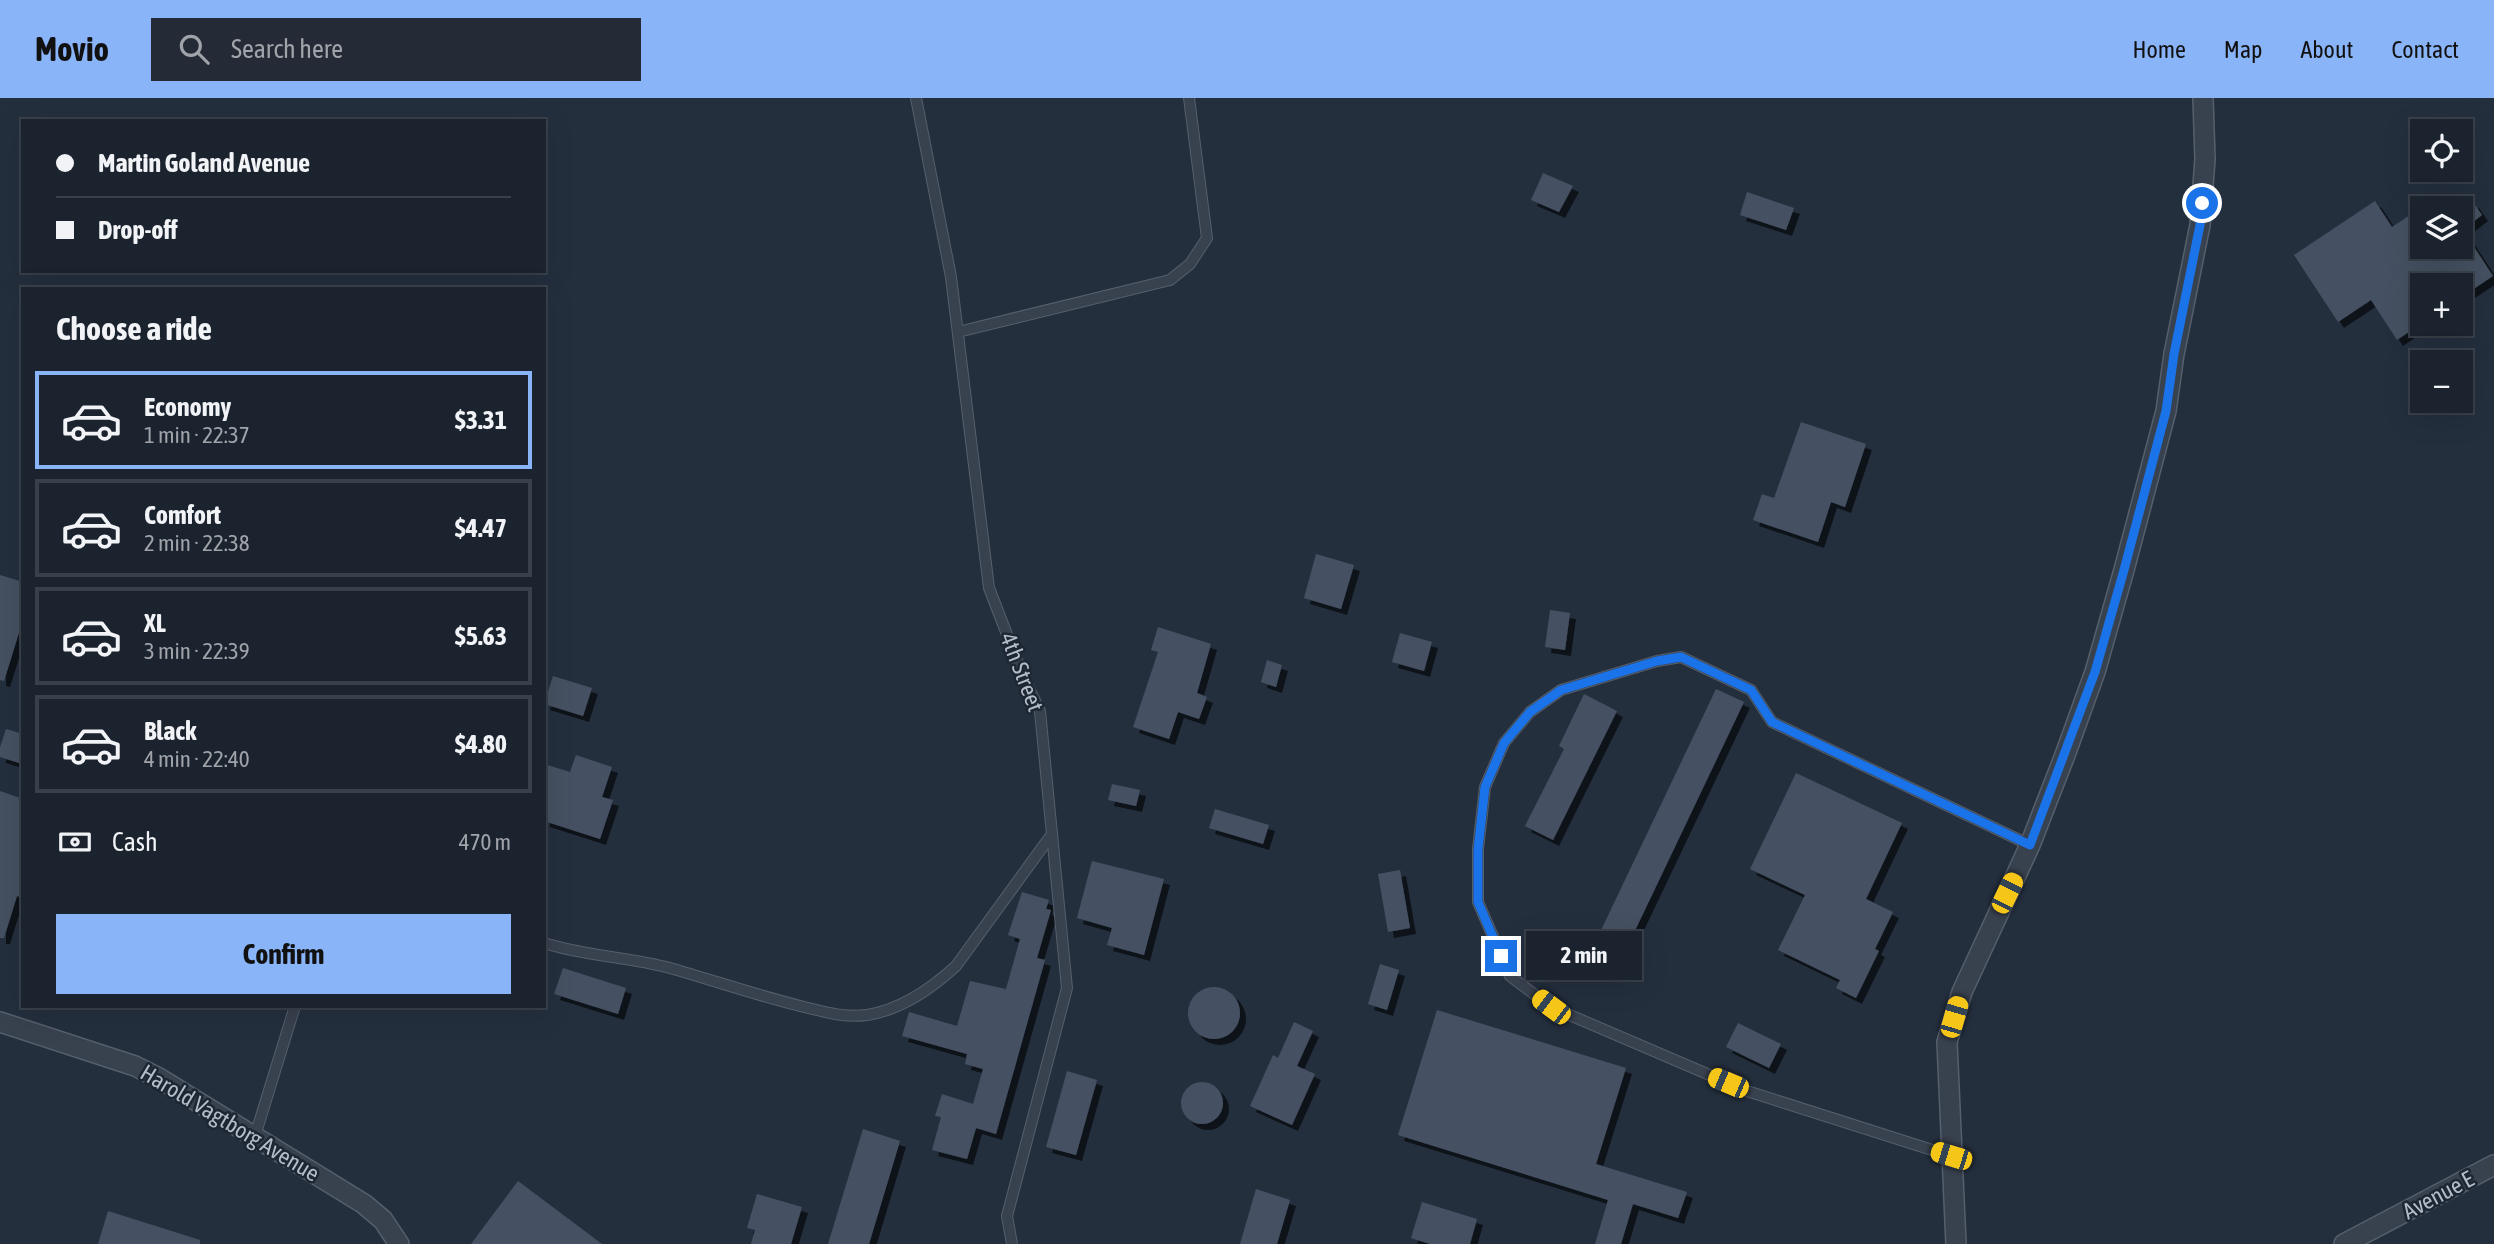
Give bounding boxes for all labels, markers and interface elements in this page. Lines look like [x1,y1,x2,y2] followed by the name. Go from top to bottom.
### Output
[151,18,641,81] search box
[35,30,109,68] text: Movio
[175,30,213,68] icon: search
[231,34,343,64] text: Search here
[2132,36,2186,63] text: Home
[2224,36,2262,63] text: Map
[2300,36,2353,63] text: About
[2391,36,2459,63] text: Contact
[2410,119,2473,413] map controls
[2410,119,2473,182] button: locate
[98,148,310,178] text: Martin Goland Avenue
[2186,187,2218,219] route start
[2410,196,2473,259] button: layers
[98,215,178,245] text: Drop-off
[2410,273,2473,336] button: +
[56,310,212,347] text: Choose a ride
[2410,350,2473,413] button: −
[60,389,123,452] icon: car
[144,392,231,422] text: Economy
[455,405,507,435] text: $3.31
[144,422,250,448] text: 1 min · 22:37
[60,497,123,560] icon: car
[144,500,221,530] text: Comfort
[455,513,507,543] text: $4.47
[144,530,250,556] text: 2 min · 22:38
[60,605,123,668] icon: car
[144,608,166,638] text: XL
[455,621,507,651] text: $5.63
[995,629,1049,715] street label: 4th Street
[144,638,250,664] text: 3 min · 22:39
[60,713,123,776] icon: car
[144,716,196,746] text: Black
[455,729,507,759] text: $4.80
[144,746,250,772] text: 4 min · 22:40
[56,823,94,861] icon: cash
[112,827,158,857] text: Cash
[459,829,511,855] text: 470 m
[1989,870,2026,916] car
[56,914,511,994] button: Confirm
[1526,932,1641,980] callout: 2 min
[1485,940,1517,972] route end
[1561,942,1607,968] text: 2 min
[1528,986,1575,1028] car
[1939,994,1970,1040] car
[136,1059,324,1187] street label: Harold Vagtborg Avenue
[1705,1065,1752,1101] car
[1928,1140,1975,1172] car
[2398,1165,2478,1224] street label: Avenue E

